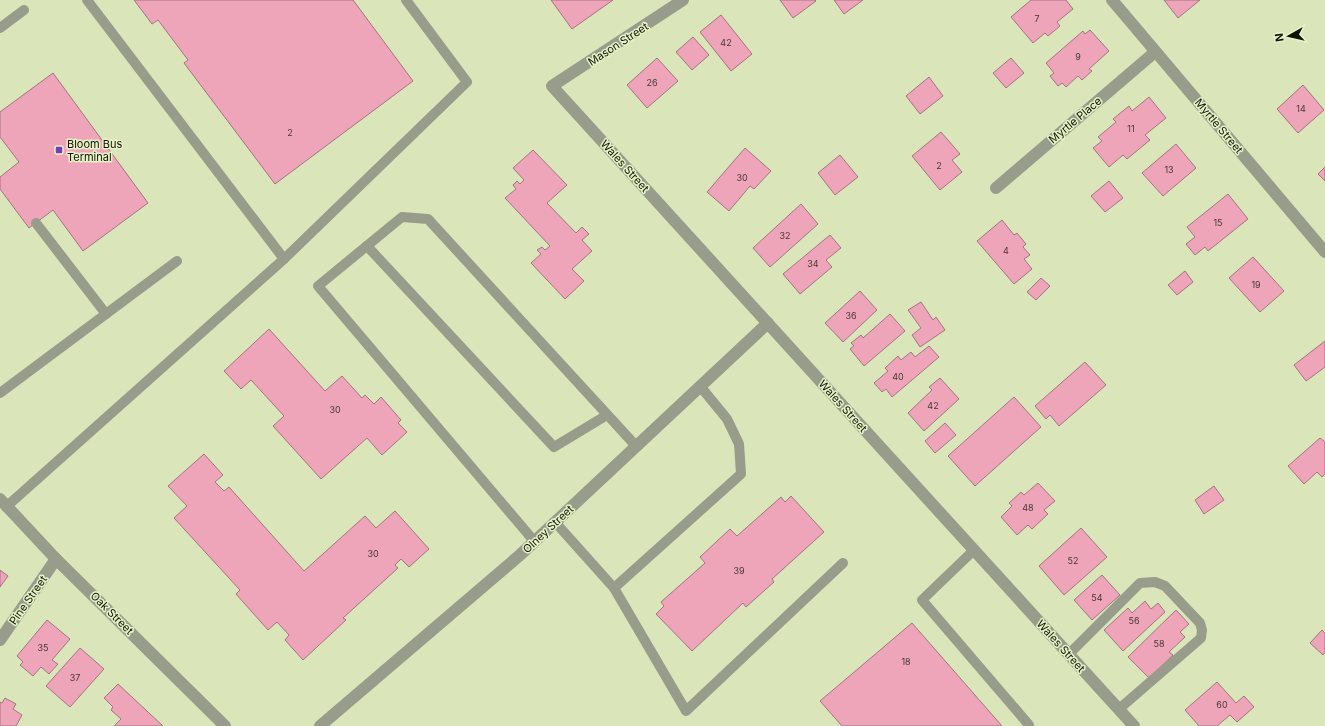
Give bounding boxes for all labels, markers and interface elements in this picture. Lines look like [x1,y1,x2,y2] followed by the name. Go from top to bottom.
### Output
[1034,13,1040,24] house number: 7
[1269,16,1309,56] north arrow
[585,19,651,69] street label: Mason Street
[1272,32,1287,43] text: N
[720,37,732,48] house number: 42
[1075,51,1081,62] house number: 9
[646,77,658,88] house number: 26
[1046,94,1104,146] street label: Myrtle Place
[1192,96,1246,157] street label: Myrtle Street
[1296,103,1306,114] house number: 14
[1127,123,1135,134] house number: 11
[287,127,293,138] house number: 2
[67,137,122,164] place label: Bloom Bus Terminal
[598,137,652,195] street label: Wales Street
[54,145,64,155] marker: Bloom Bus Terminal
[936,160,942,171] house number: 2
[1164,164,1174,175] house number: 13
[736,172,748,183] house number: 30
[1213,217,1223,228] house number: 15
[779,230,791,241] house number: 32
[1003,245,1009,256] house number: 4
[807,258,819,269] house number: 34
[1251,279,1261,290] house number: 19
[845,310,857,321] house number: 36
[892,371,904,382] house number: 40
[816,377,870,435] street label: Wales Street
[927,400,939,411] house number: 42
[329,404,341,415] house number: 30
[520,502,577,556] street label: Olney Street
[1022,502,1034,513] house number: 48
[367,548,379,559] house number: 30
[1068,555,1078,566] house number: 52
[733,565,745,576] house number: 39
[6,572,50,627] street label: Pine Street
[88,589,137,638] street label: Oak Street
[1091,592,1103,603] house number: 54
[1128,615,1140,626] house number: 56
[1034,617,1088,675] street label: Wales Street
[1153,638,1165,649] house number: 58
[37,642,49,653] house number: 35
[901,656,911,667] house number: 18
[70,672,80,683] house number: 37
[1216,699,1228,710] house number: 60

